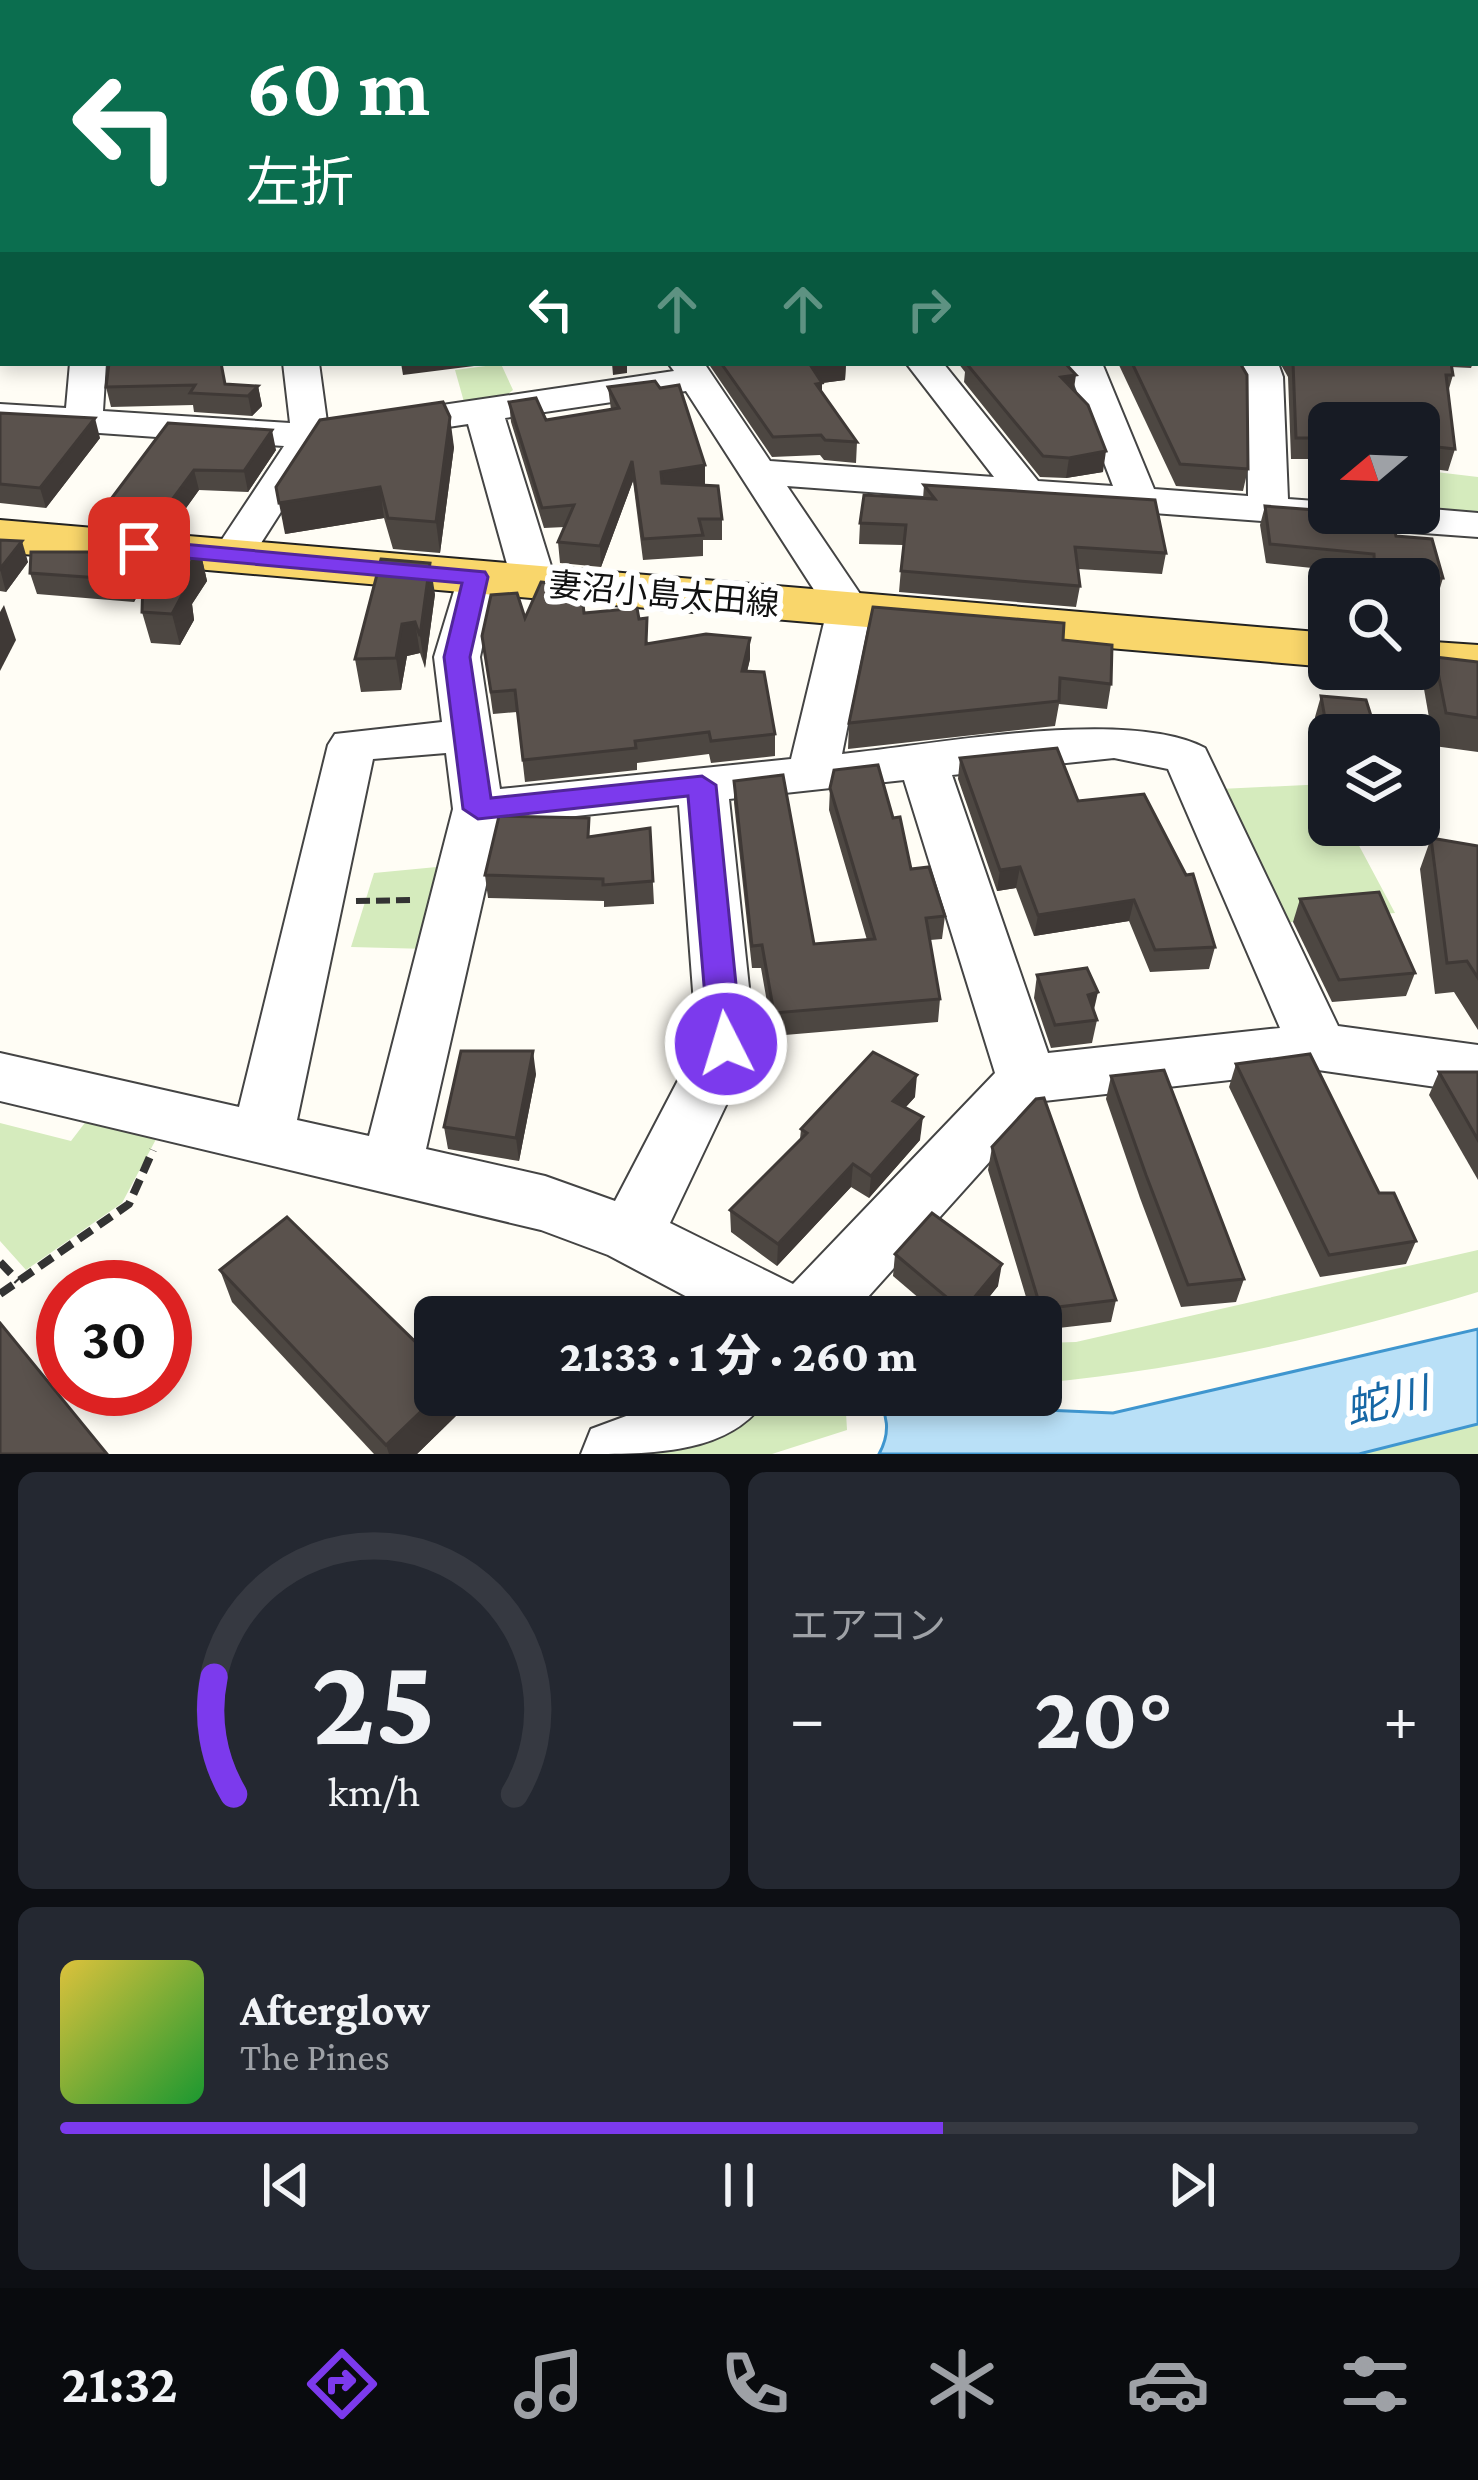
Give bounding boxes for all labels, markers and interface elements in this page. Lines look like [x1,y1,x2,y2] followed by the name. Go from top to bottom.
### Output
[246,40,430,133] text: 60 m
[48,48,204,204] icon: left
[246,153,354,213] text: 左折
[518,276,584,342] icon: left
[644,276,710,342] icon: ahead
[770,276,836,342] icon: ahead
[896,276,962,342] icon: right
[1308,402,1440,534] north arrow
[1308,402,1440,846] map controls
[88,497,190,599] pin
[106,515,172,581] icon: arrive
[1308,558,1440,690] button: search
[547,566,781,622] street label: 妻沼小島太田線
[1308,714,1440,846] button: layers
[663,981,789,1107] position arrow
[36,1260,192,1416] speed limit sign: 30
[559,1331,917,1381] text: 21:33 · 1 分 · 260 m
[1341,1368,1437,1433] water label: 蛇川
[790,1604,946,1647] text: エアコン
[312,1631,436,1770] text: 25
[1034,1667,1174,1767] text: 20°
[790,1681,825,1754] text: −
[1383,1681,1418,1754] text: +
[328,1767,420,1814] text: km/h
[240,1985,430,2035] text: Afterglow
[240,2035,390,2078] text: The Pines
[253,2152,319,2218] icon: previous
[706,2152,772,2218] icon: pause
[1159,2152,1225,2218] icon: next
[300,2342,384,2426] icon: directions
[507,2342,591,2426] icon: music
[713,2342,797,2426] icon: phone
[920,2342,1004,2426] icon: climate
[1126,2342,1210,2426] icon: car
[1333,2342,1417,2426] icon: filters
[61,2354,177,2414] text: 21:32

